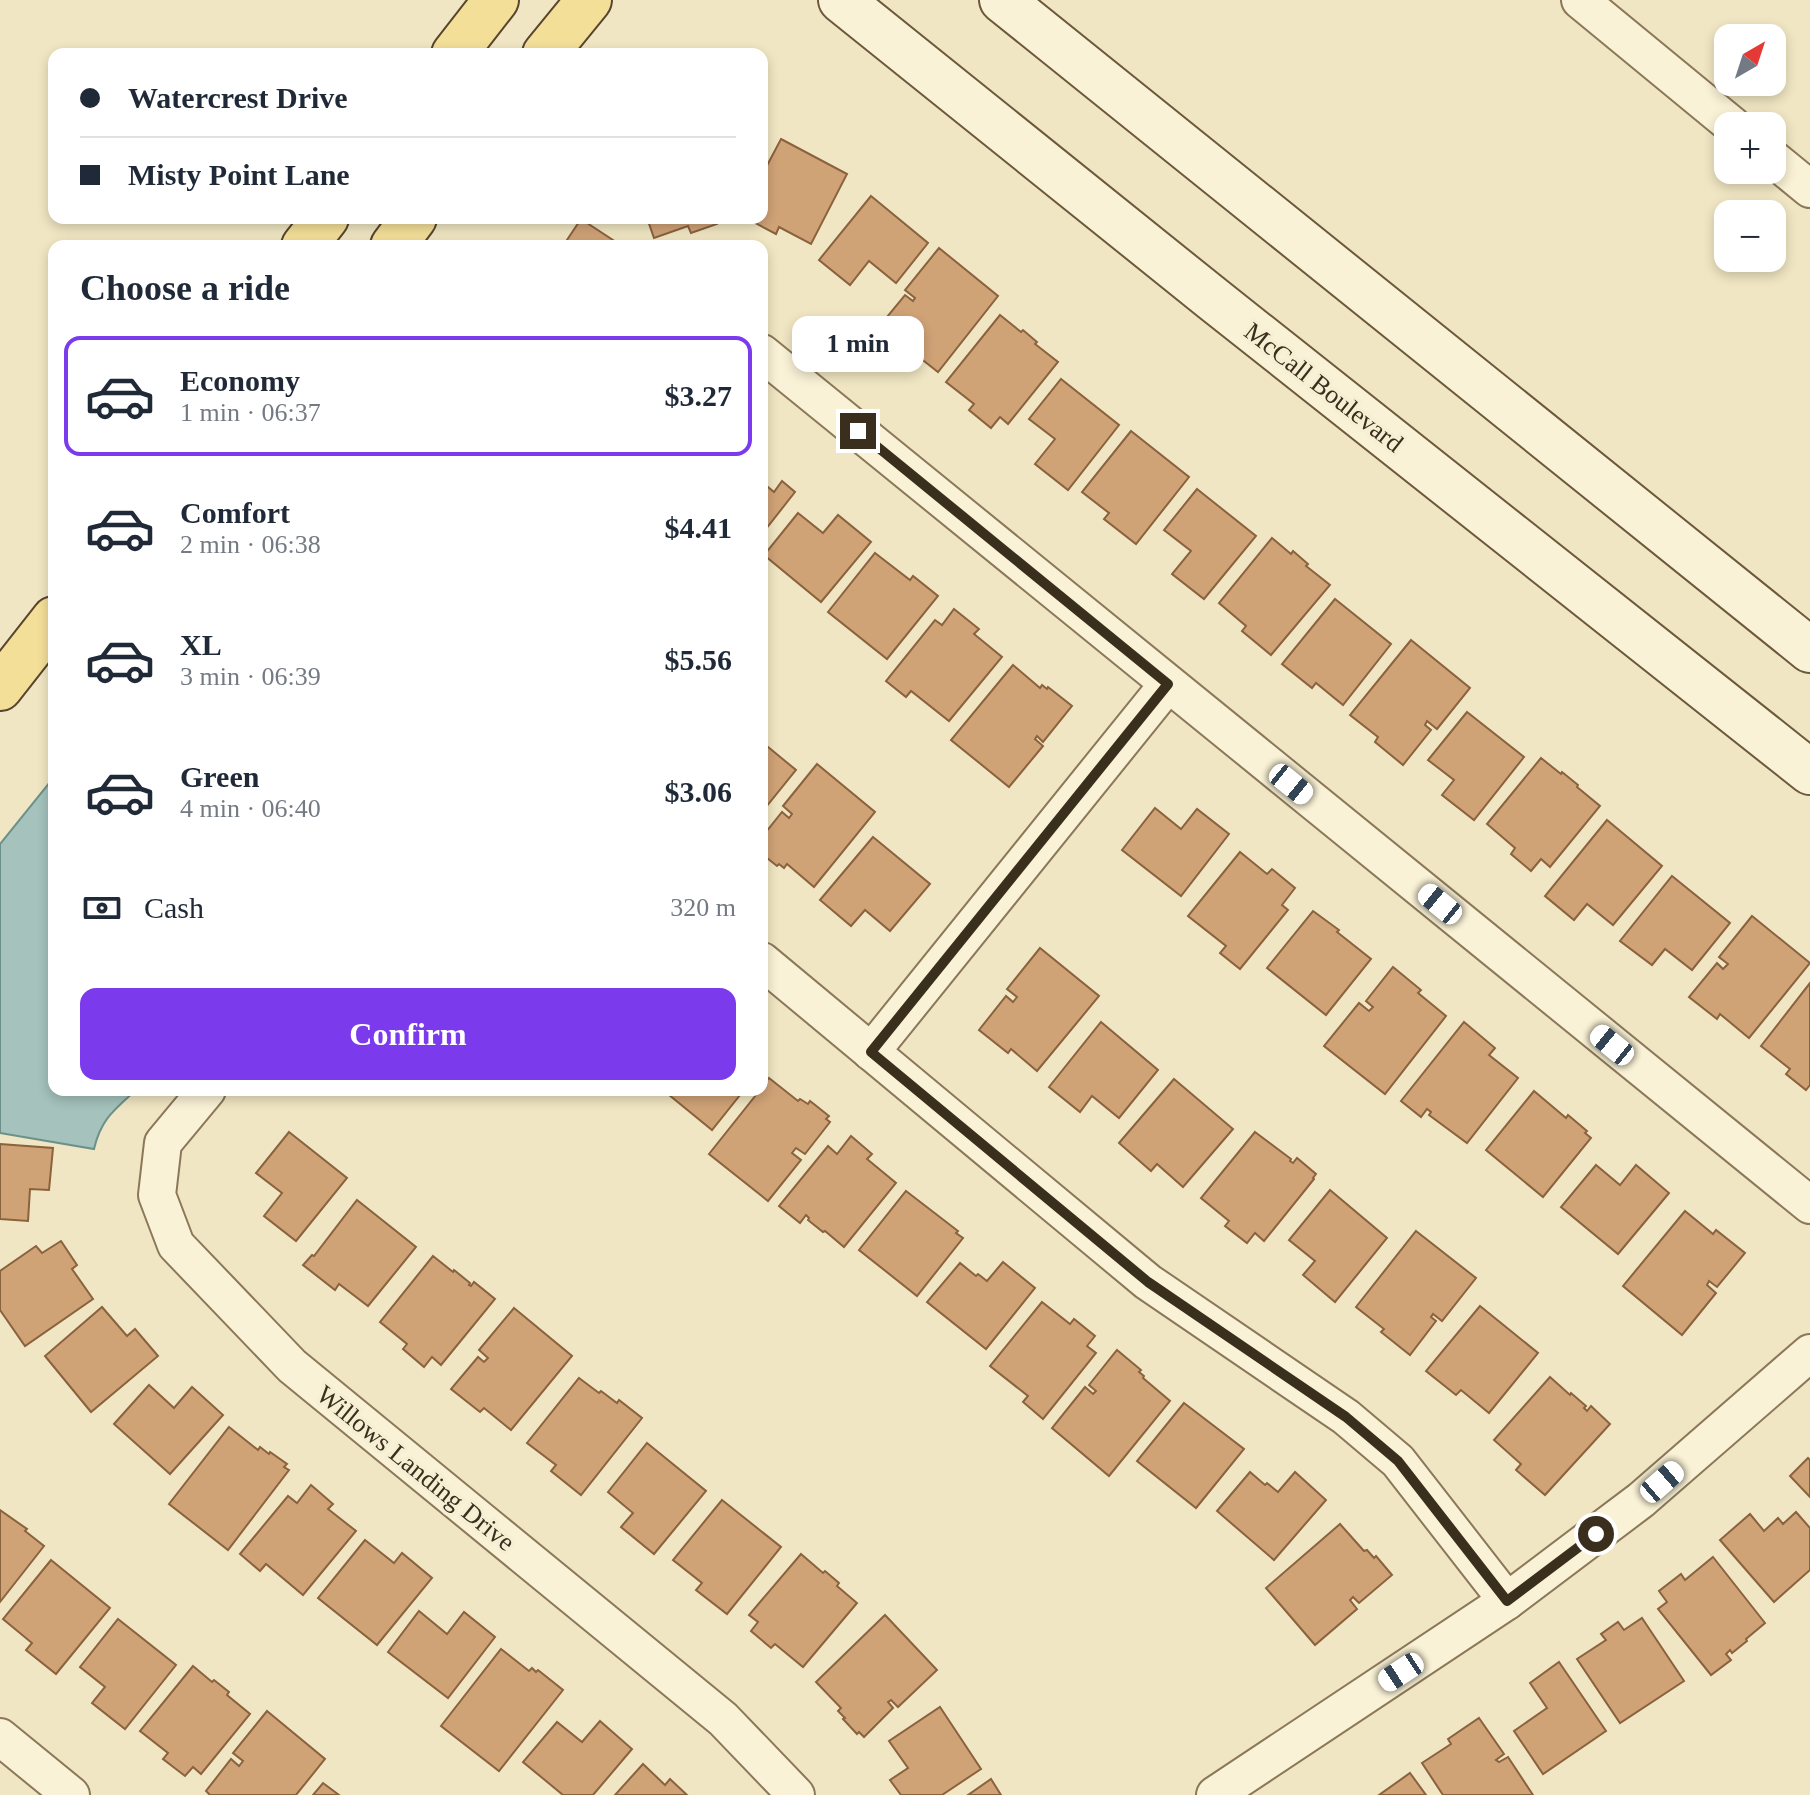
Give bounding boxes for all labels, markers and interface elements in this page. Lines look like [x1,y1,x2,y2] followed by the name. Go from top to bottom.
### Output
[1714,24,1786,96] north arrow
[1714,24,1786,272] map controls
[128,81,348,114] text: Watercrest Drive
[1714,112,1786,184] button: +
[128,158,350,191] text: Misty Point Lane
[1714,200,1786,272] button: −
[80,268,290,308] text: Choose a ride
[792,315,924,371] callout: 1 min
[1239,317,1409,458] street label: McCall Boulevard
[827,329,889,358] text: 1 min
[84,360,156,432] icon: car
[180,364,300,397] text: Economy
[665,379,732,412] text: $3.27
[180,398,321,427] text: 1 min · 06:37
[840,413,876,449] route end
[84,492,156,564] icon: car
[180,496,290,529] text: Comfort
[665,511,732,544] text: $4.41
[180,530,321,559] text: 2 min · 06:38
[84,624,156,696] icon: car
[180,628,222,661] text: XL
[665,643,732,676] text: $5.56
[180,662,321,691] text: 3 min · 06:39
[84,756,156,828] icon: car
[180,760,259,793] text: Green
[1265,760,1317,808] car
[665,775,732,808] text: $3.06
[180,794,321,823] text: 4 min · 06:40
[1414,880,1466,928] car
[80,886,124,930] icon: cash
[144,891,204,924] text: Cash
[670,893,736,922] text: 320 m
[80,988,736,1080] button: Confirm
[1586,1021,1638,1069] car
[311,1380,520,1557] street label: Willows Landing Drive
[1636,1457,1688,1507] car
[1578,1516,1614,1552] route start
[1374,1649,1428,1695] car

